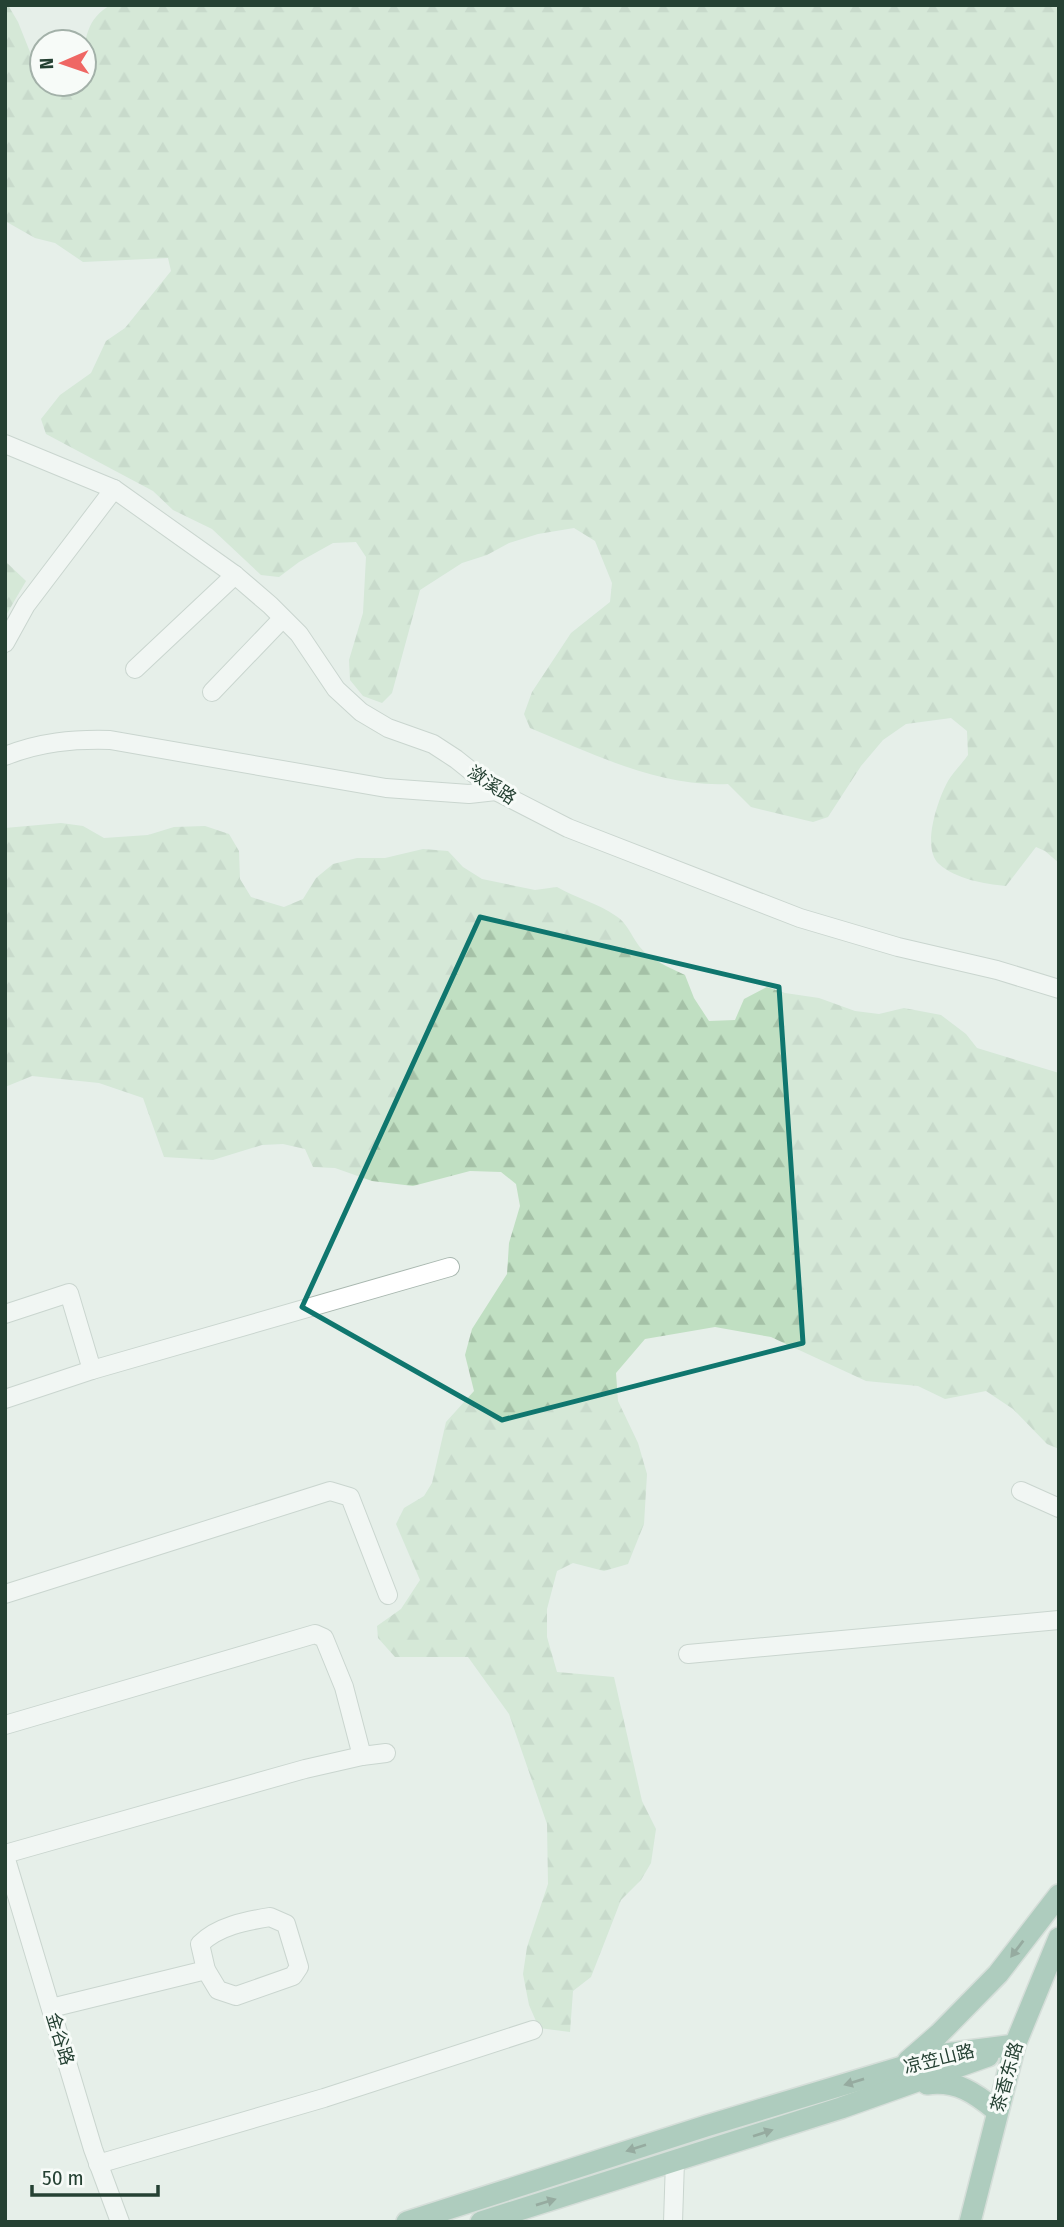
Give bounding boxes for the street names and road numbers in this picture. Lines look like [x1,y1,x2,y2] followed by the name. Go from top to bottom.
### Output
[463,761,521,809] street label: 潋溪路
[42,2010,78,2068] street label: 金谷路
[987,2039,1027,2115] street label: 茶香东路
[901,2040,977,2078] street label: 凉笠山路

